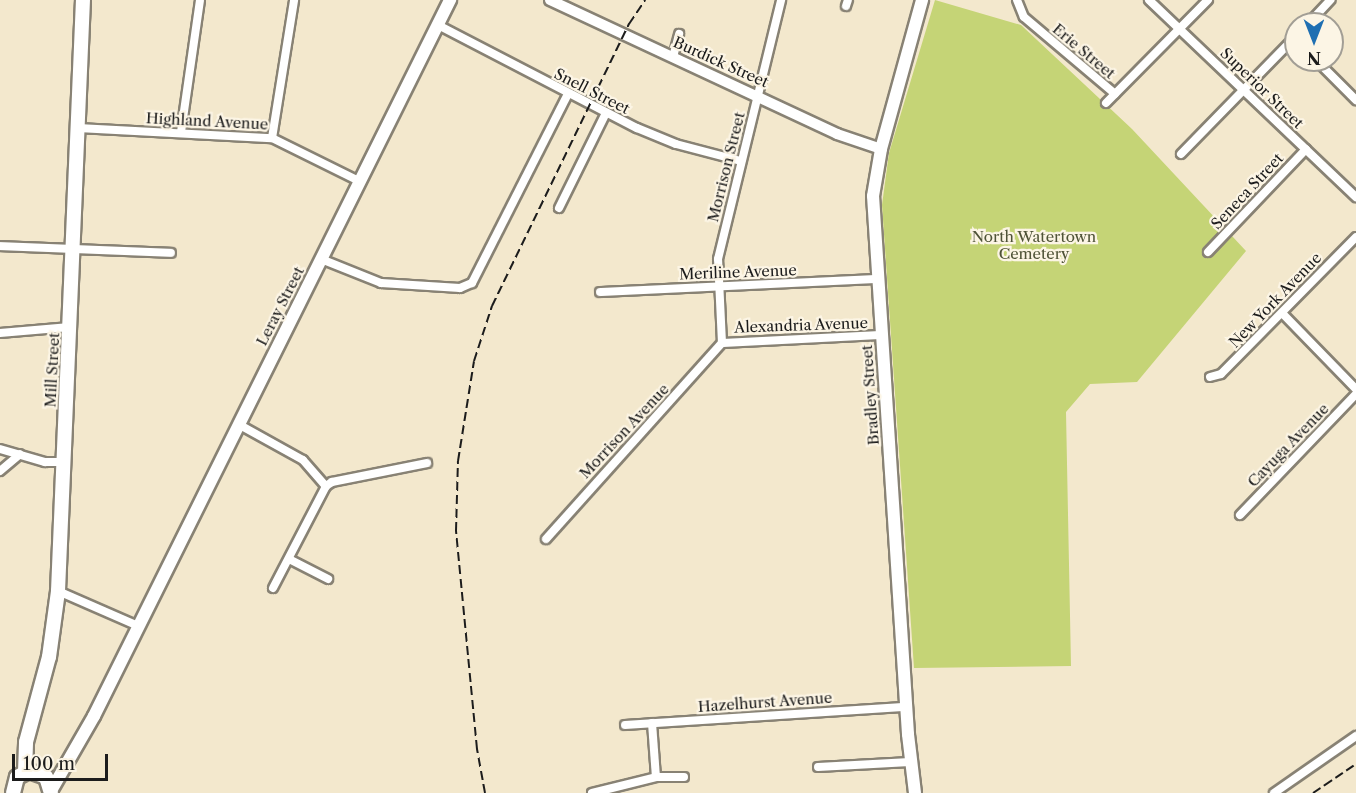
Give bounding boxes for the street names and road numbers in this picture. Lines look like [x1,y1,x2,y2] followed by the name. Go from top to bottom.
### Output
[1049,20,1119,82] street label: Erie Street
[670,33,772,91] street label: Burdick Street
[1217,44,1307,132] street label: Superior Street
[551,64,633,118] street label: Snell Street
[145,109,269,133] street label: Highland Avenue
[704,110,748,224] street label: Morrison Street
[1207,149,1287,233] street label: Seneca Street
[1224,248,1326,352] street label: New York Avenue
[679,261,797,283] street label: Meriline Avenue
[252,263,308,349] street label: Leray Street
[733,314,869,336] street label: Alexandria Avenue
[41,332,63,408] street label: Mill Street
[857,344,883,446] street label: Bradley Street
[575,380,673,482] street label: Morrison Avenue
[1243,399,1333,491] street label: Cayuga Avenue
[697,688,833,716] street label: Hazelhurst Avenue

